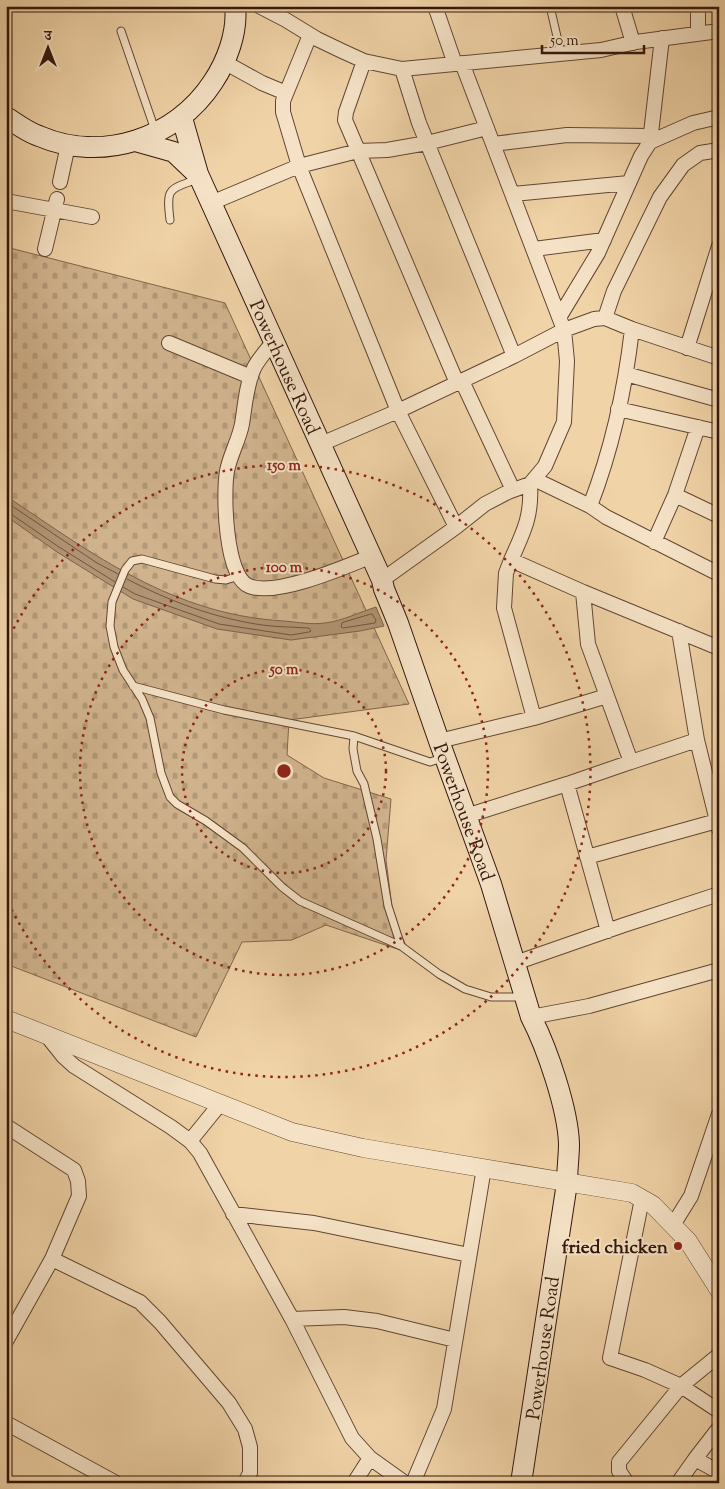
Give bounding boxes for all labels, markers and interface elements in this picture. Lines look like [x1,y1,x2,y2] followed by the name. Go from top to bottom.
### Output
[22,22,72,72] north arrow
[542,22,645,54] scale bar
[43,27,52,47] text: उ
[549,31,579,52] text: 50 m
[241,296,325,440] street label: Powerhouse Road
[267,456,301,477] text: 150 m
[266,558,303,579] text: 100 m
[269,660,299,681] text: 50 m
[425,740,500,885] street label: Powerhouse Road
[275,762,293,780] centre of rings
[562,1235,669,1262] place label: fried chicken
[672,1240,684,1252] marker: fried chicken
[521,1275,568,1422] street label: Powerhouse Road

